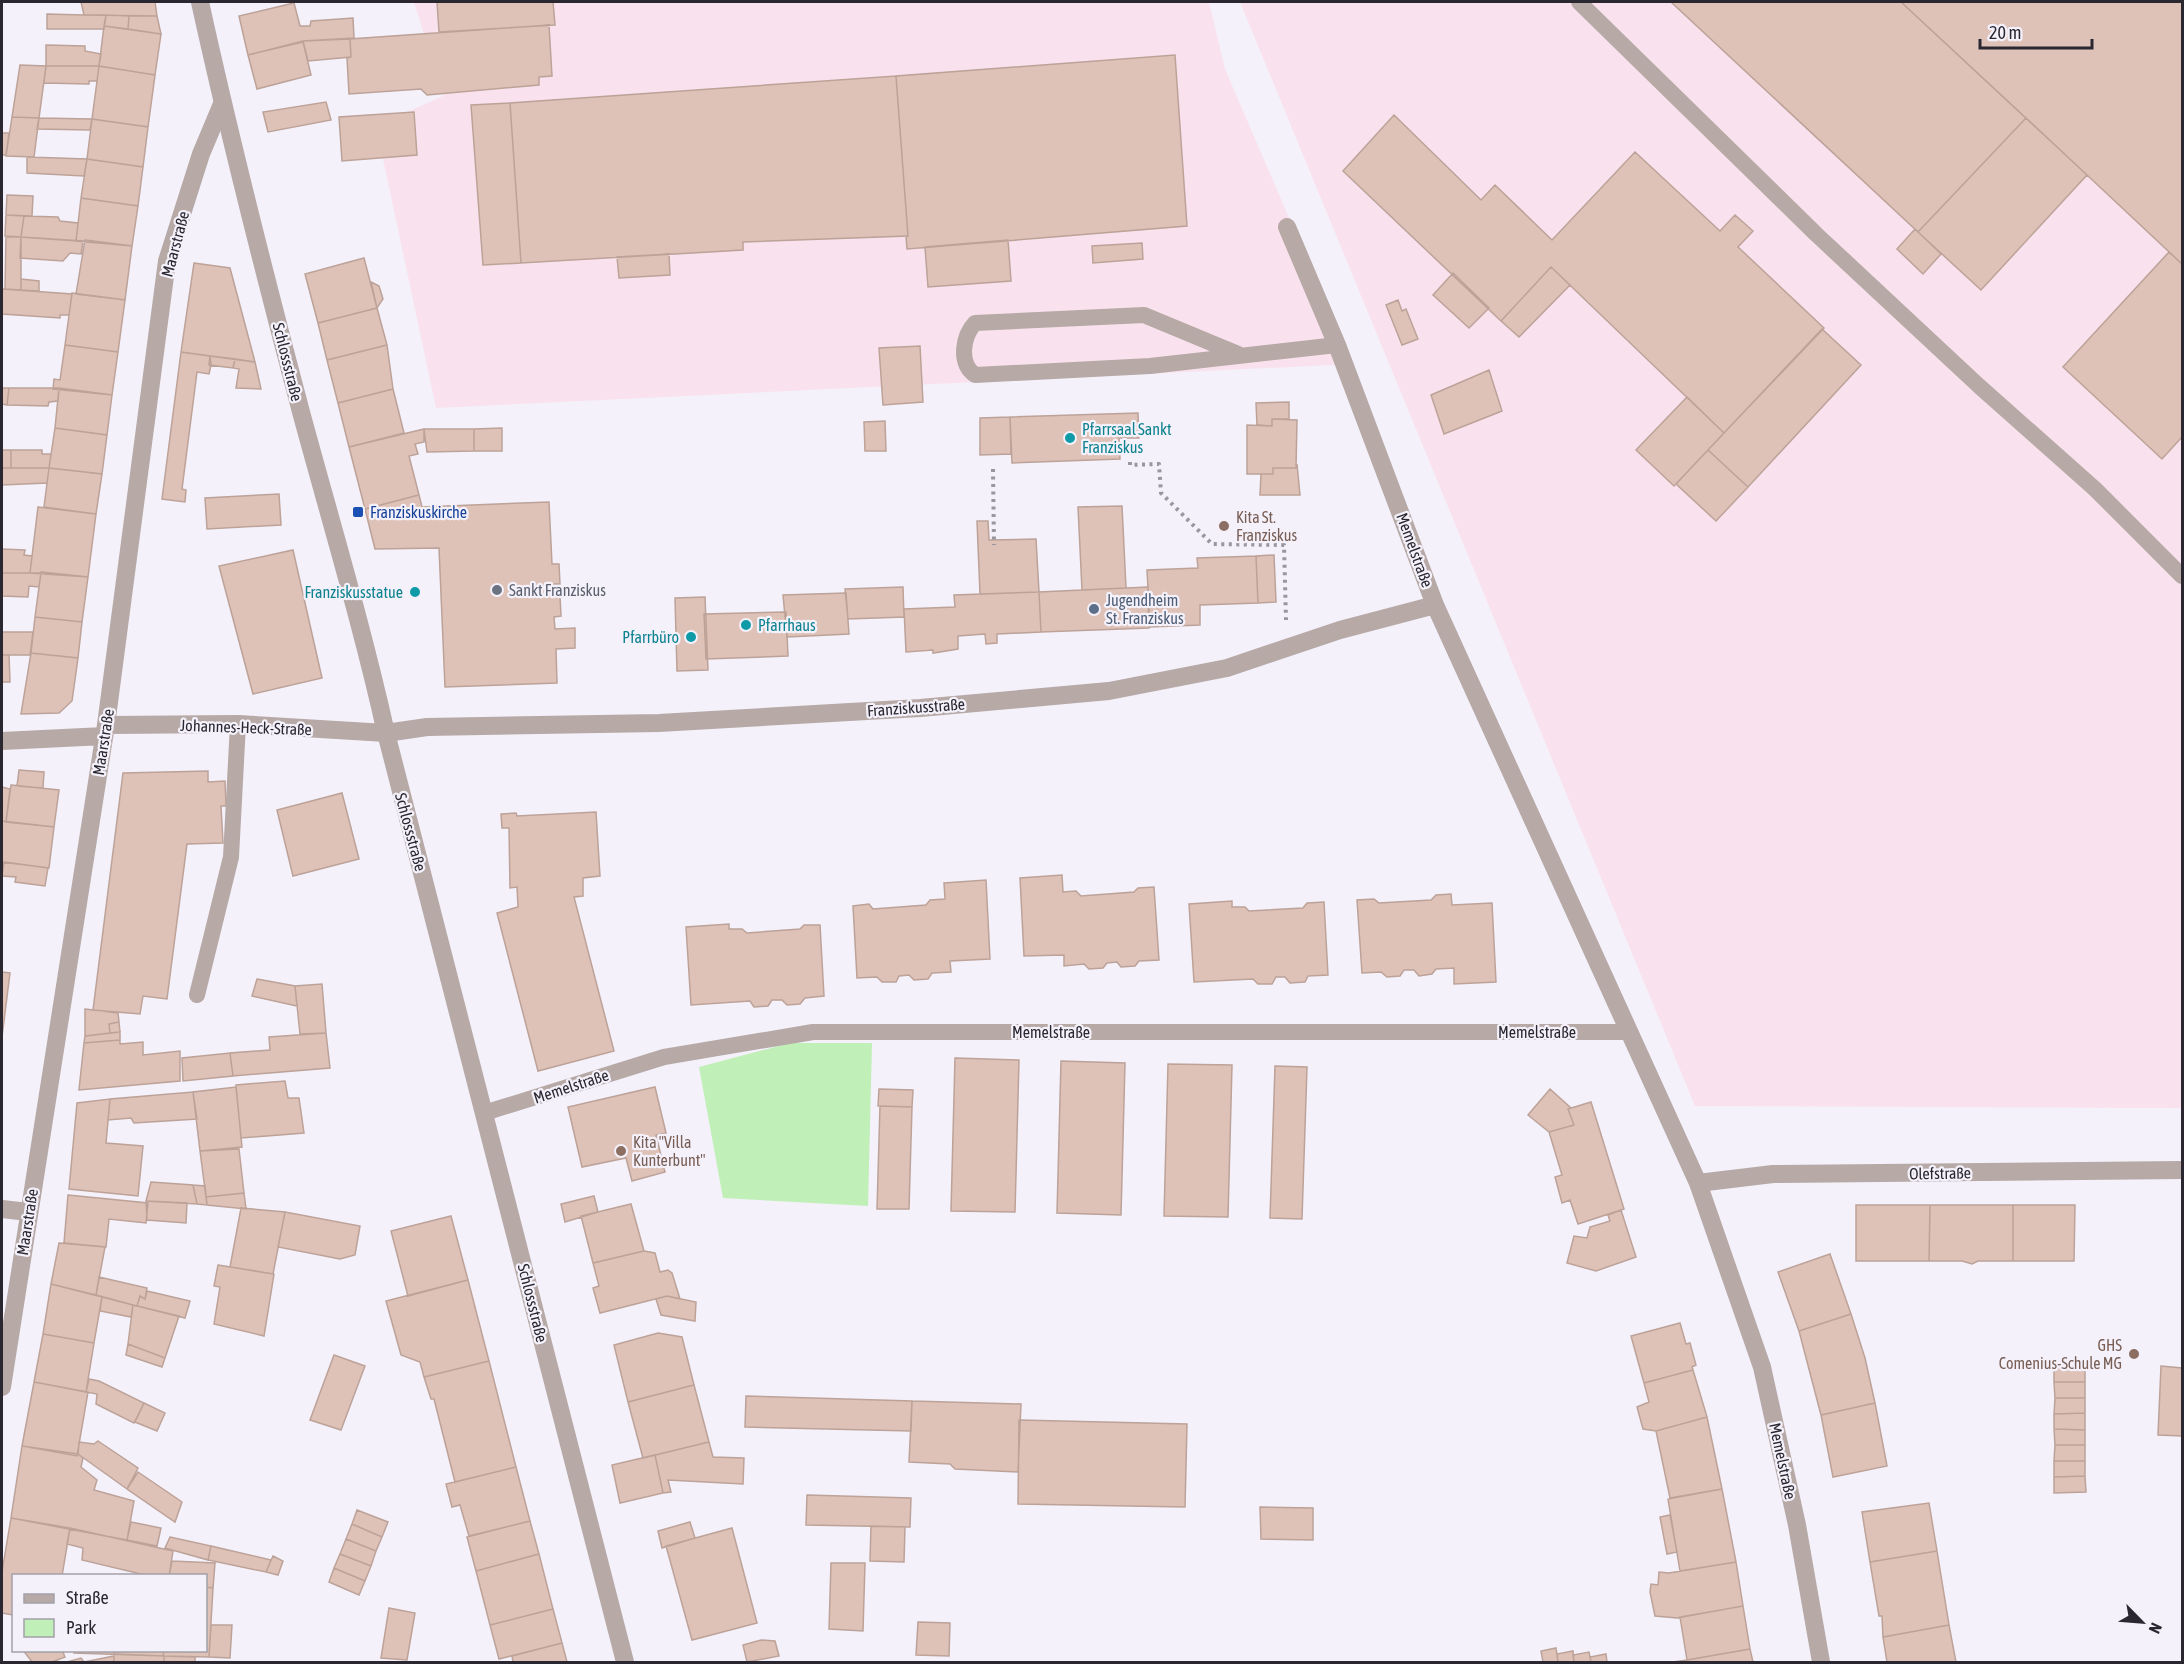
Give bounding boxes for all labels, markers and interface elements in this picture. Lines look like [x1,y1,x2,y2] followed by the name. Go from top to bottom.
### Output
[1980,12,2092,50] scale bar
[1989,22,2021,43] text: 20 m
[158,209,192,279] street label: Maarstraße
[270,321,306,403] street label: Schlossstraße
[1082,420,1172,456] place label: Pfarrsaal Sankt Franziskus
[1063,431,1077,445] marker: Pfarrsaal Sankt Franziskus
[370,503,467,521] place label: Franziskuskirche
[351,505,365,519] marker: Franziskuskirche
[1236,508,1298,544] place label: Kita St. Franziskus
[1393,510,1437,590] street label: Memelstraße
[1217,519,1231,533] marker: Kita St. Franziskus
[509,581,606,599] place label: Sankt Franziskus
[304,583,403,601] place label: Franziskusstatue
[490,583,504,597] marker: Sankt Franziskus
[408,585,422,599] marker: Franziskusstatue
[1106,591,1184,627] place label: Jugendheim St. Franziskus
[1087,602,1101,616] marker: Jugendheim St. Franziskus
[758,616,816,634] place label: Pfarrhaus
[739,618,753,632] marker: Pfarrhaus
[622,628,679,646] place label: Pfarrbüro
[684,630,698,644] marker: Pfarrbüro
[866,695,966,719] street label: Franziskusstraße
[89,707,117,777] street label: Maarstraße
[180,716,312,738] street label: Johannes-Heck-Straße
[392,791,430,873] street label: Schlossstraße
[1012,1023,1090,1041] street label: Memelstraße
[1498,1023,1576,1041] street label: Memelstraße
[531,1065,611,1107] street label: Memelstraße
[633,1133,706,1169] place label: Kita "Villa Kunterbunt"
[614,1144,628,1158] marker: Kita "Villa Kunterbunt"
[1909,1163,1971,1183] street label: Olefstraße
[13,1187,41,1257] street label: Maarstraße
[515,1262,551,1344] street label: Schlossstraße
[1999,1336,2122,1372] place label: GHS Comenius-Schule MG
[2127,1347,2141,1361] marker: GHS Comenius-Schule MG
[1766,1421,1800,1501] street label: Memelstraße
[12,1574,207,1652] legend
[66,1587,109,1608] text: Straße
[2112,1592,2172,1652] north arrow
[66,1617,96,1638] text: Park
[2145,1620,2166,1636] text: N

